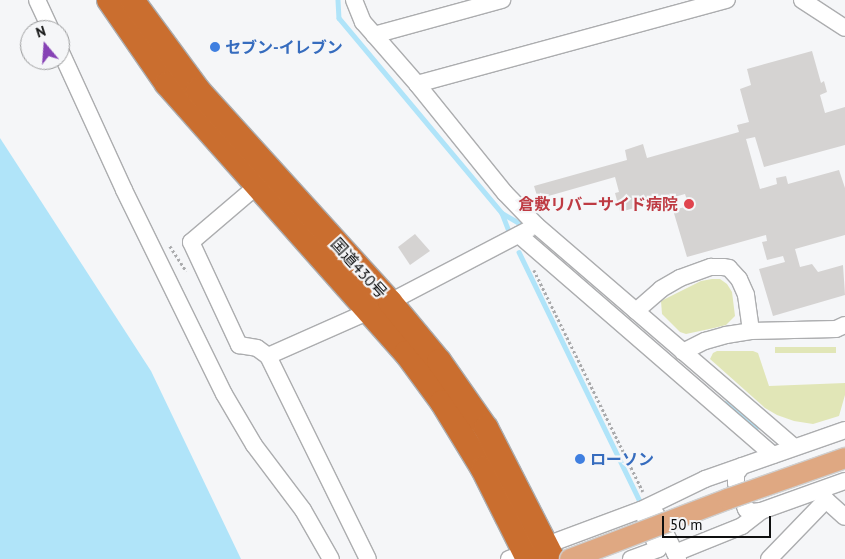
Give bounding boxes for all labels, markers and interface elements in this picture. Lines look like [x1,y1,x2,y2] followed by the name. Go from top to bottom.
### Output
[20,20,70,70] north arrow
[34,22,48,42] text: N
[225,37,343,57] place label: セブン-イレブン
[209,41,221,53] marker: セブン-イレブン
[518,194,678,214] place label: 倉敷リバーサイド病院
[682,197,696,211] marker: 倉敷リバーサイド病院
[327,234,391,302] street label: 国道430号
[590,449,654,469] place label: ローソン
[574,453,586,465] marker: ローソン
[665,506,774,538] scale bar
[670,515,703,534] text: 50 m

